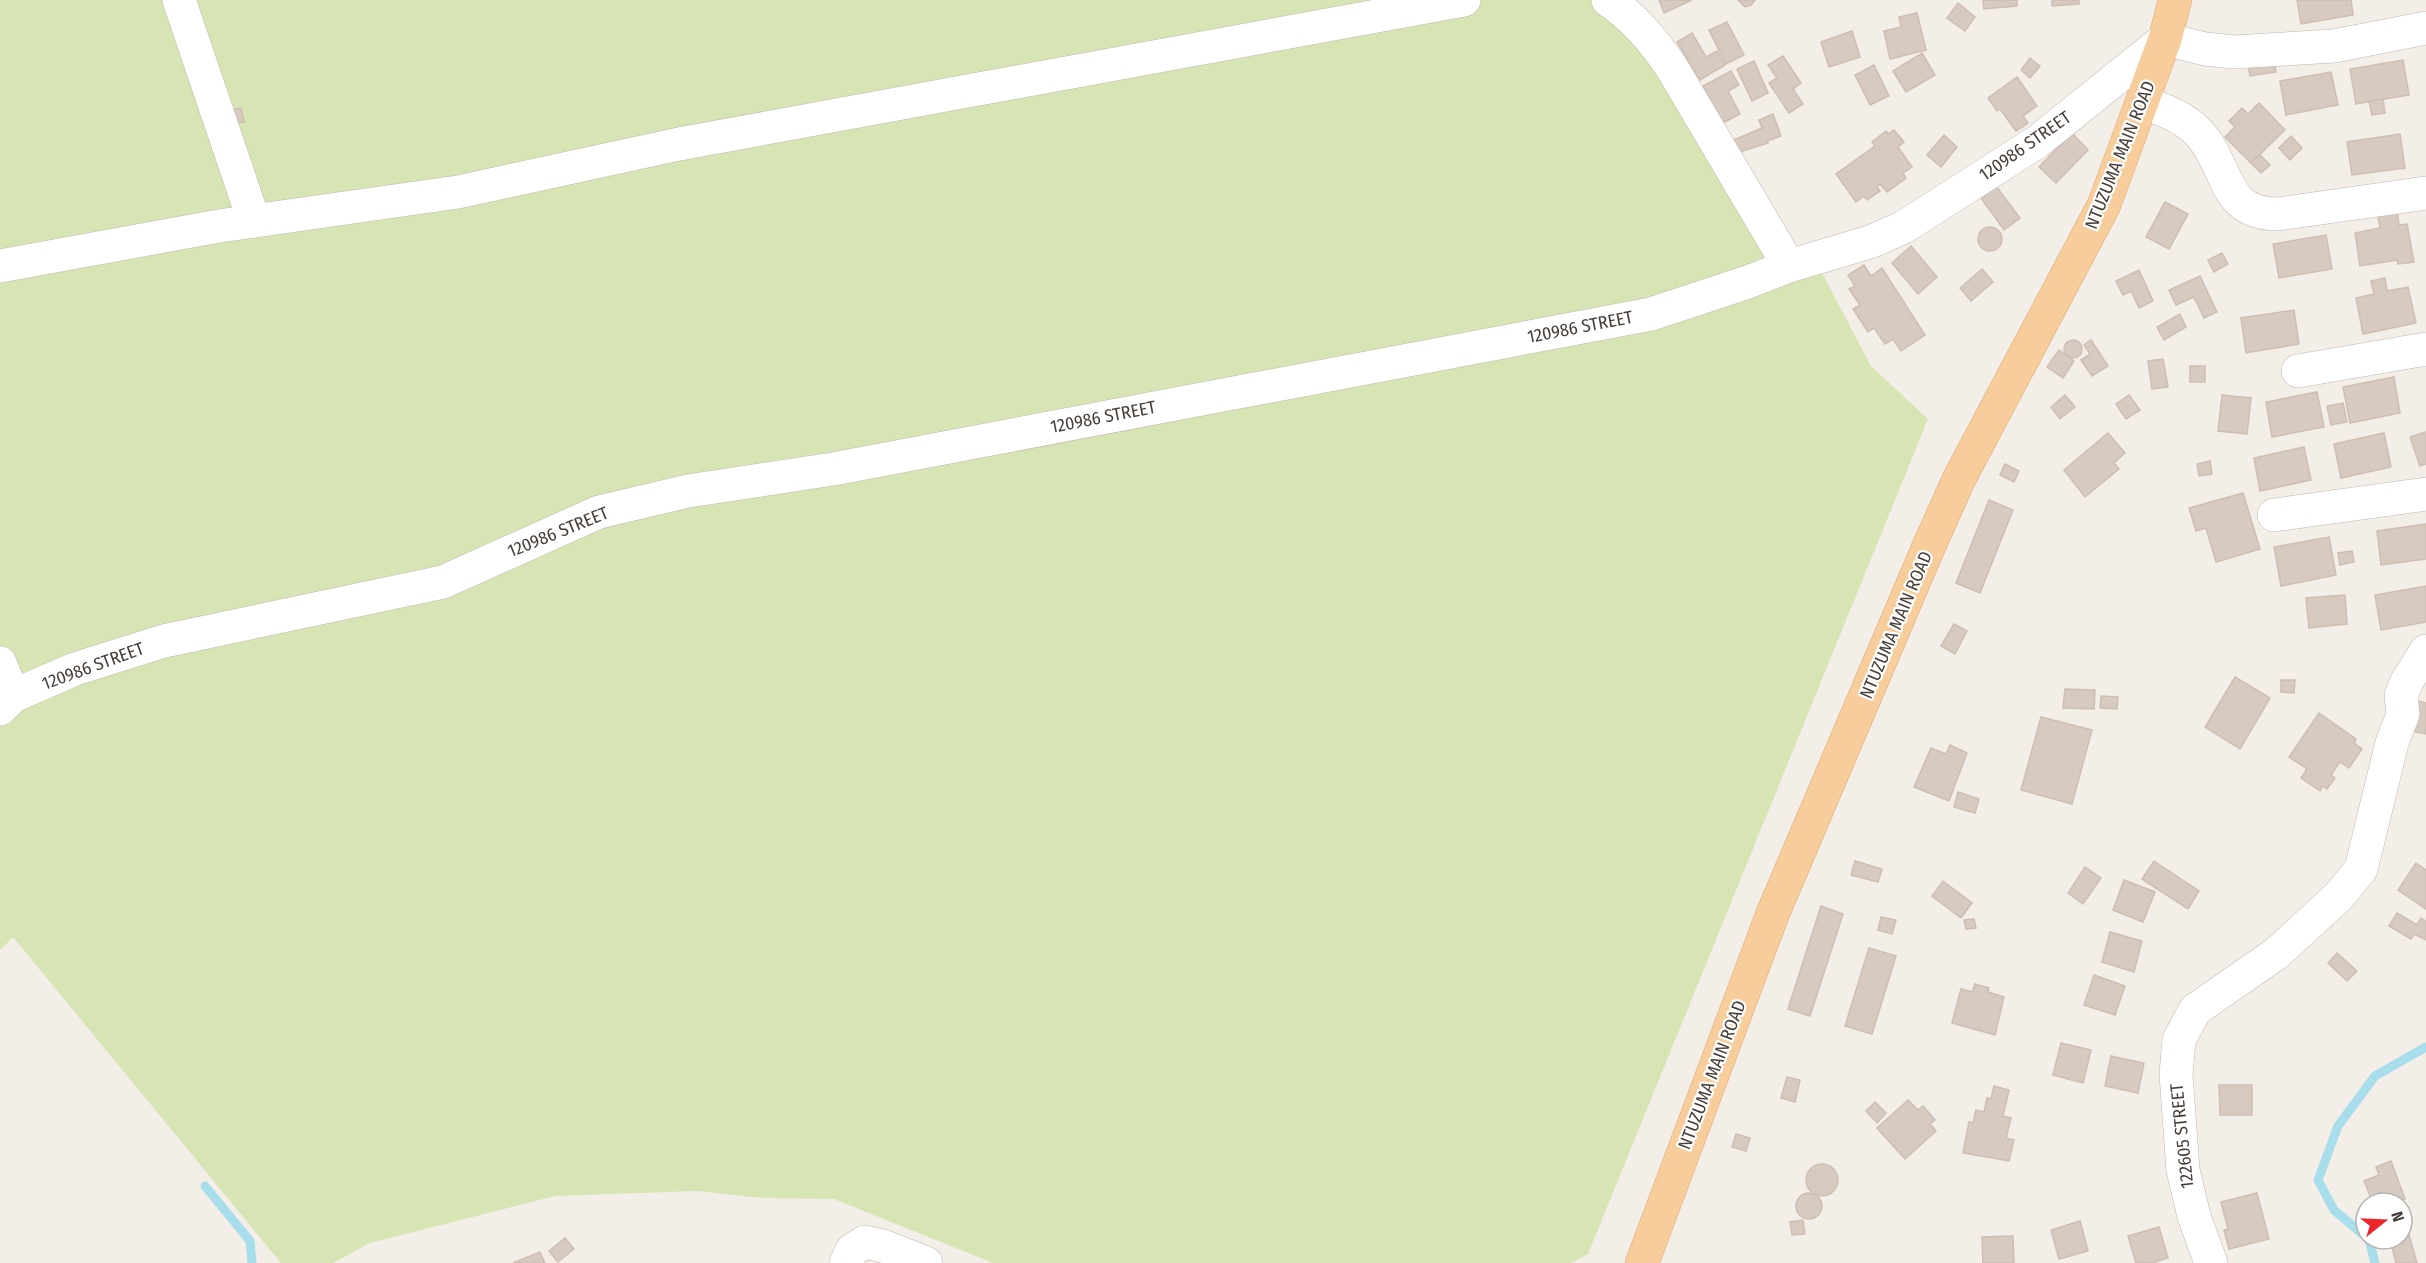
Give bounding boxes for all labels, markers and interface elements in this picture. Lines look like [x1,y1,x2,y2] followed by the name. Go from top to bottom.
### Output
[2080,78,2160,232] street label: NTUZUMA MAIN ROAD
[1975,106,2076,186] street label: 120986 STREET
[1525,306,1635,348] street label: 120986 STREET
[1048,396,1158,438] street label: 120986 STREET
[504,502,612,562] street label: 120986 STREET
[1855,548,1937,702] street label: NTUZUMA MAIN ROAD
[39,637,148,695] street label: 120986 STREET
[1673,997,1751,1153] street label: NTUZUMA MAIN ROAD
[2165,1082,2198,1190] street label: 122605 STREET
[2354,1191,2414,1251] north arrow
[2387,1209,2408,1224] text: N

